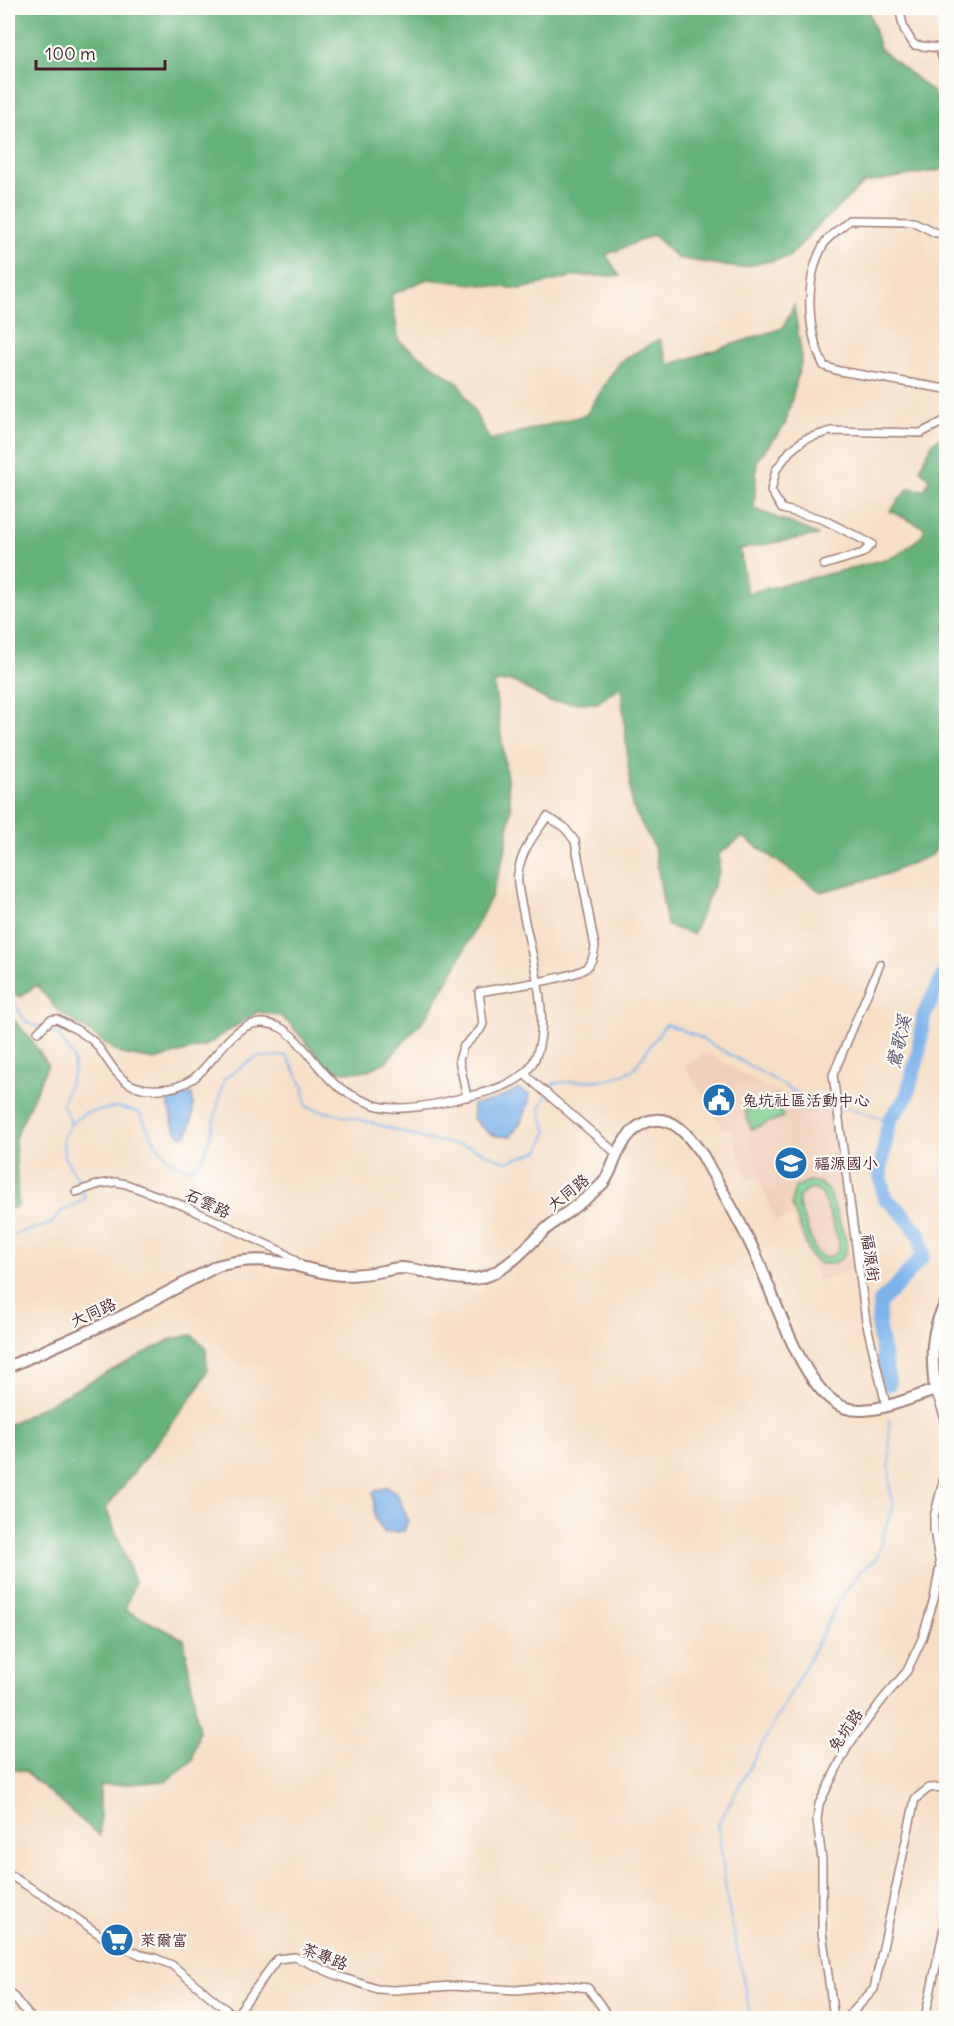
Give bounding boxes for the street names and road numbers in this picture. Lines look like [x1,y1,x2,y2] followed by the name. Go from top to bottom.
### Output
[543,1169,593,1215] street label: 大同路
[182,1184,234,1222] street label: 石雲路
[858,1233,884,1283] street label: 福源街
[67,1293,119,1331] street label: 大同路
[823,1705,867,1755] street label: 兔坑路
[299,1938,351,1974] street label: 茶專路

